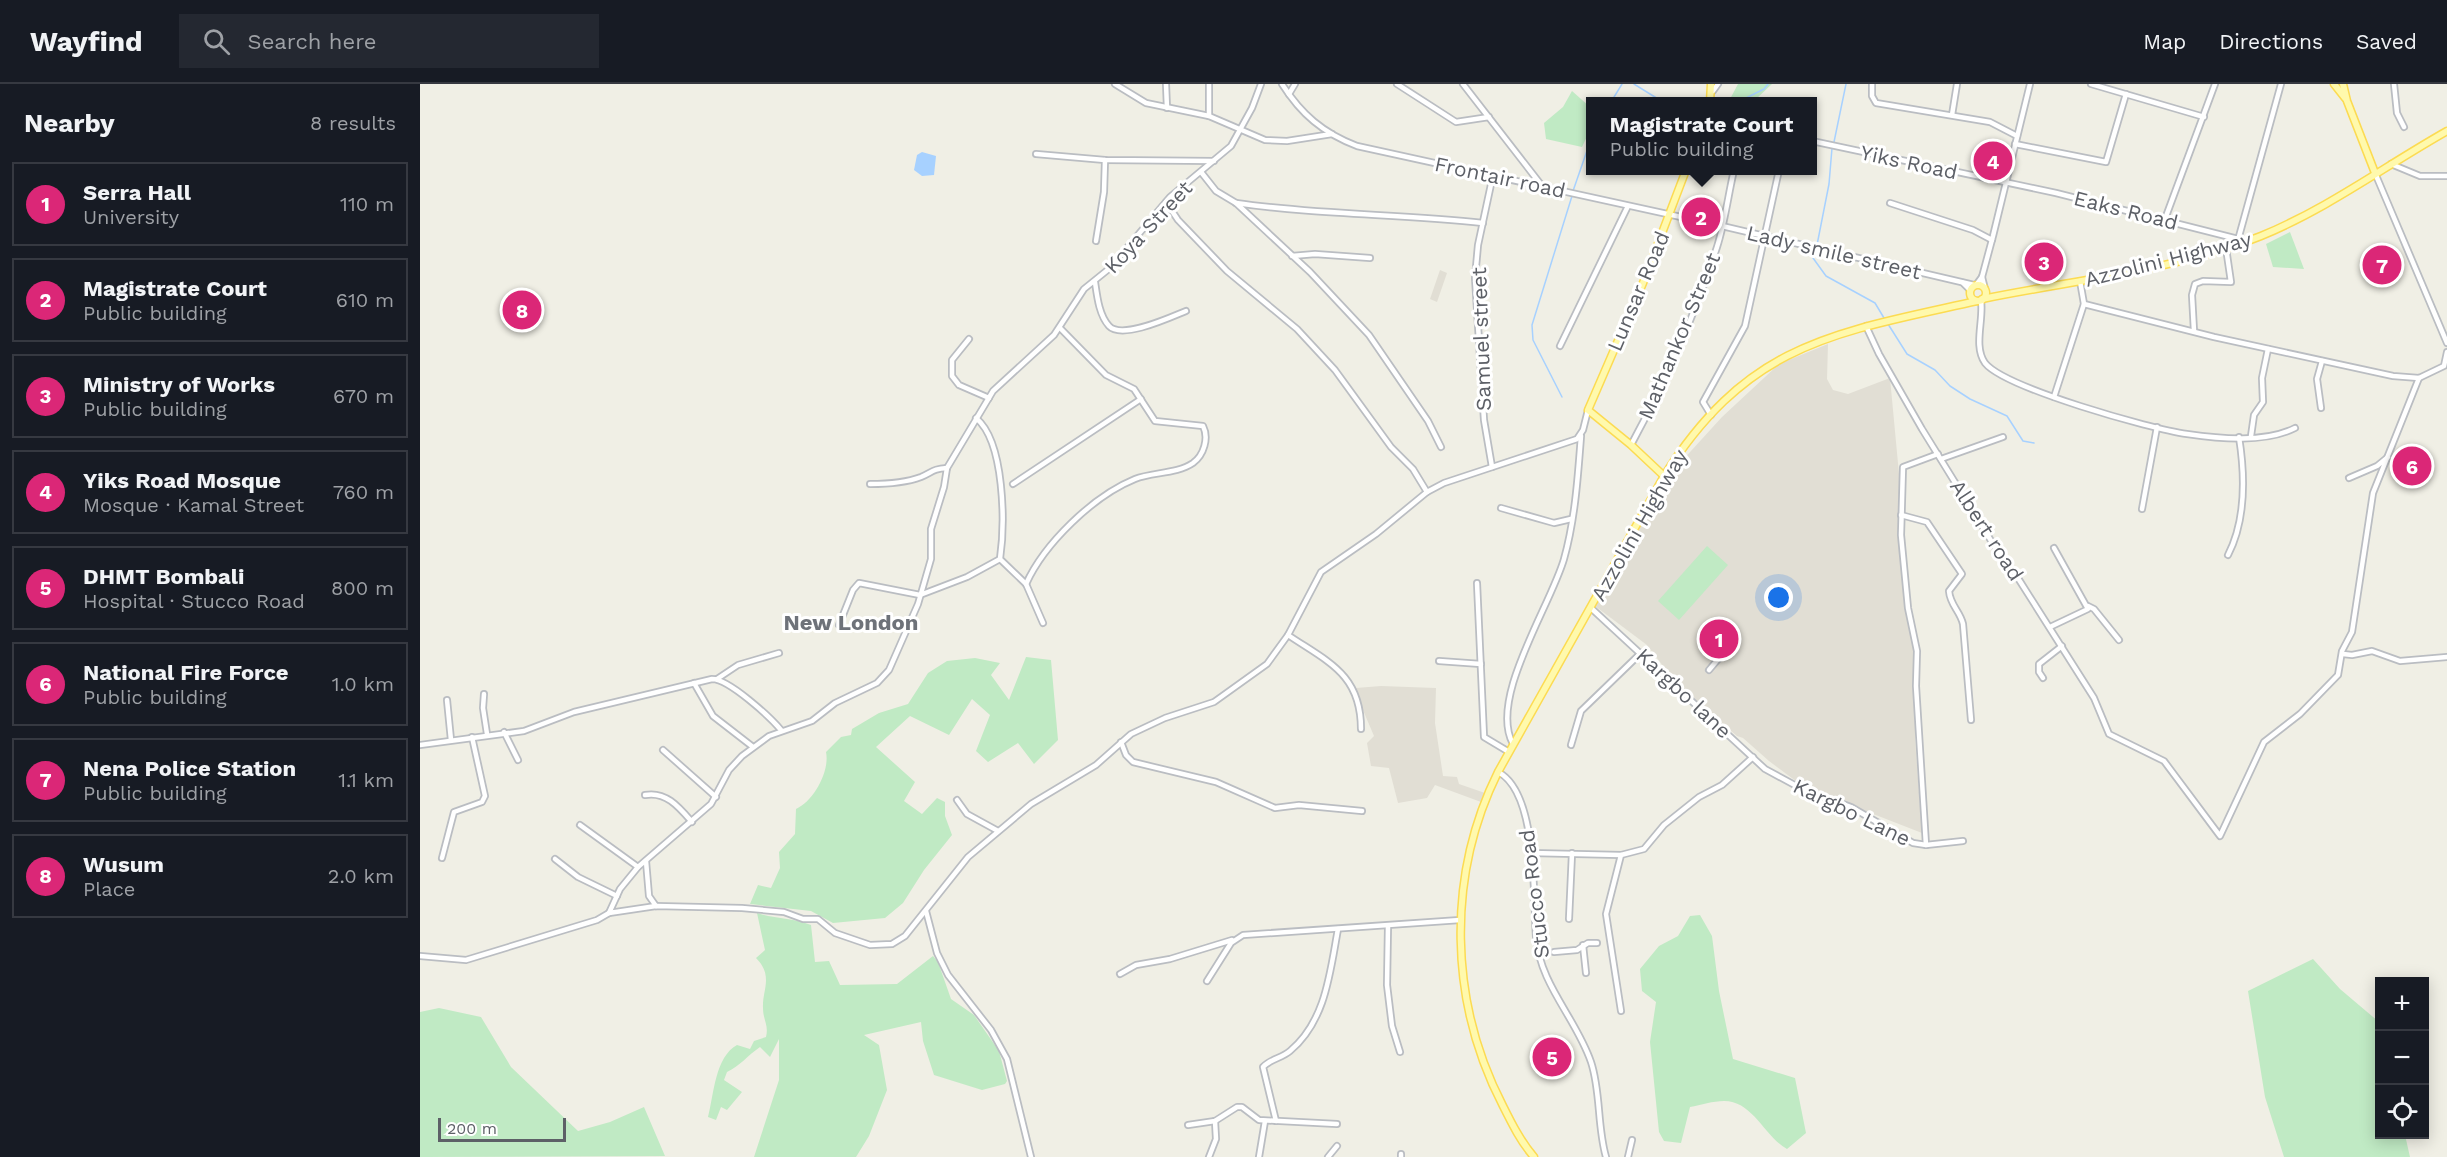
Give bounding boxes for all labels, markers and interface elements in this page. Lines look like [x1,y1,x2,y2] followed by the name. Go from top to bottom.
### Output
[179,14,599,68] search box
[30,25,143,58] text: Wayfind
[200,25,233,58] icon: search
[248,29,377,54] text: Search here
[2143,29,2186,54] text: Map
[2219,29,2323,54] text: Directions
[2356,29,2417,54] text: Saved
[1586,97,1817,175] popup
[24,108,115,138] text: Nearby
[310,111,396,135] text: 8 results
[1610,112,1793,137] text: Magistrate Court
[1610,137,1753,161] text: Public building
[1974,138,2012,184] pin: 4
[1858,140,1960,184] street label: Yiks Road
[1432,151,1568,203] street label: Frontair road
[1099,175,1197,278] street label: Koya Street
[83,180,191,205] text: Serra Hall
[2071,185,2181,235] street label: Eaks Road
[41,192,50,216] text: 1
[340,192,394,216] text: 110 m
[1682,194,1720,240] pin: 2
[83,205,179,229] text: University
[1744,220,1924,284] street label: Lady smile street
[2082,226,2254,292] street label: Azzolini Highway
[1602,227,1674,355] street label: Lunsar Road
[2024,240,2064,285] pin: 3
[2362,242,2402,288] pin: 7
[1633,249,1725,423] street label: Mathankor Street
[1466,266,1496,411] street label: Samuel street
[83,276,267,301] text: Magistrate Court
[40,288,51,312] text: 2
[336,288,394,312] text: 610 m
[502,288,542,332] pin: 8
[83,301,227,325] text: Public building
[83,372,275,397] text: Ministry of Works
[40,384,51,408] text: 3
[333,384,394,408] text: 670 m
[83,397,227,421] text: Public building
[2392,444,2432,488] pin: 6
[1585,445,1693,605] street label: Azzolini Highway
[83,468,281,493] text: Yiks Road Mosque
[1945,475,2029,585] street label: Albert road
[39,480,52,504] text: 4
[333,480,394,504] text: 760 m
[83,493,304,517] text: Mosque · Kamal Street
[83,564,244,589] text: DHMT Bombali
[40,576,51,600] text: 5
[331,576,394,600] text: 800 m
[1764,583,1793,612] your location
[83,589,305,613] text: Hospital · Stucco Road
[784,610,918,635] district label: New London
[1700,616,1738,662] pin: 1
[1631,643,1737,743] street label: Kargbo lane
[83,660,289,685] text: National Fire Force
[39,672,52,696] text: 6
[332,672,394,696] text: 1.0 km
[83,685,227,709] text: Public building
[83,756,296,781] text: Nena Police Station
[39,768,52,792] text: 7
[338,768,394,792] text: 1.1 km
[1789,773,1915,851] street label: Kargbo Lane
[83,781,227,805] text: Public building
[1514,828,1554,960] street label: Stucco Road
[83,852,164,877] text: Wusum
[39,864,52,888] text: 8
[328,864,394,888] text: 2.0 km
[83,877,135,901] text: Place
[2375,977,2429,1139] map controls
[2375,977,2429,1031] button: +
[2375,1031,2429,1085] button: −
[1532,1034,1572,1080] pin: 5
[2375,1085,2429,1139] button: locate
[438,1115,566,1142] scale bar
[447,1119,497,1138] text: 200 m

